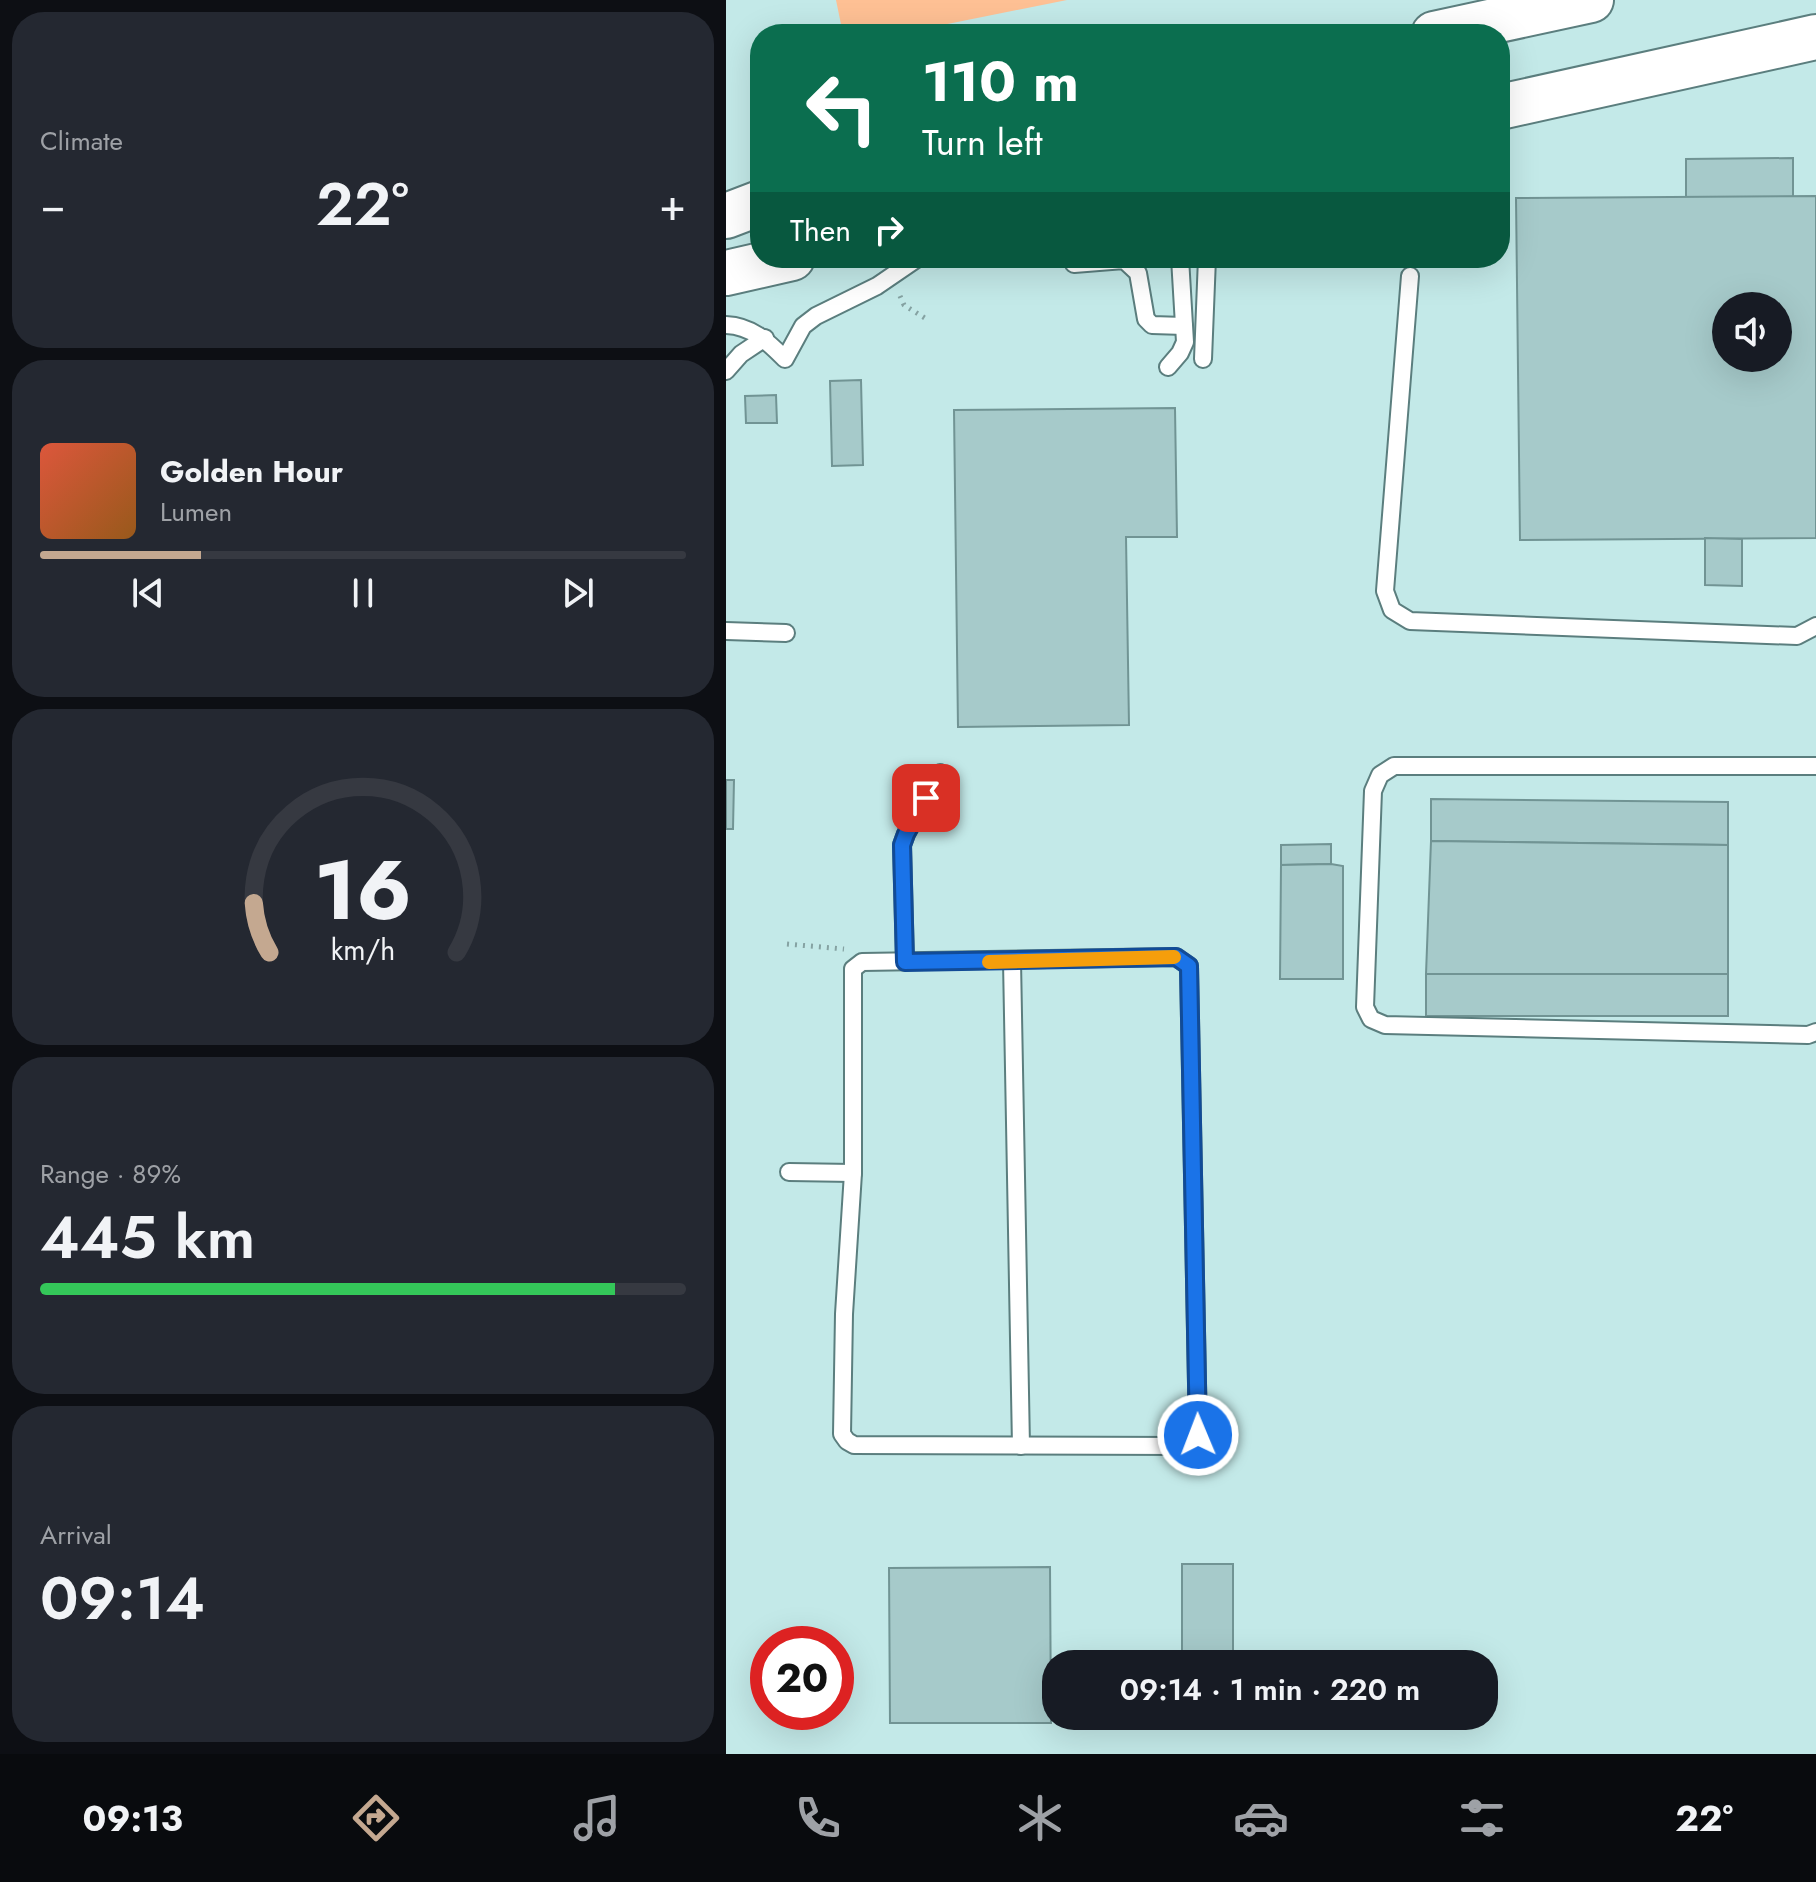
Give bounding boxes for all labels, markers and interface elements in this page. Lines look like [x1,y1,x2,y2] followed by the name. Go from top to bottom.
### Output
[922,41,1079,122] text: 110 m
[790,56,894,160] icon: left
[922,116,1043,168] text: Turn left
[40,122,123,160] text: Climate
[316,161,409,248] text: 22°
[40,173,66,237] text: −
[659,173,686,237] text: +
[867,208,911,252] icon: right
[790,209,851,252] text: Then
[1712,292,1792,372] map controls
[1712,292,1792,372] button: sound
[160,450,343,493] text: Golden Hour
[160,493,232,531] text: Lumen
[126,571,170,615] icon: previous
[341,571,385,615] icon: pause
[556,571,600,615] icon: next
[892,764,960,832] pin
[904,776,948,820] icon: arrive
[314,830,412,950] text: 16
[331,929,395,971] text: km/h
[40,1155,181,1193] text: Range · 89%
[40,1194,255,1281] text: 445 km
[1156,1393,1240,1477] position arrow
[40,1516,112,1554] text: Arrival
[40,1555,205,1642] text: 09:14
[750,1626,854,1730] speed limit sign: 20
[1120,1668,1420,1711] text: 09:14 · 1 min · 220 m
[348,1790,404,1846] icon: directions
[569,1790,625,1846] icon: music
[790,1790,846,1846] icon: phone
[1012,1790,1068,1846] icon: climate
[1233,1790,1289,1846] icon: car
[1454,1790,1510,1846] icon: filters
[83,1792,183,1844] text: 09:13
[1675,1792,1733,1844] text: 22°

